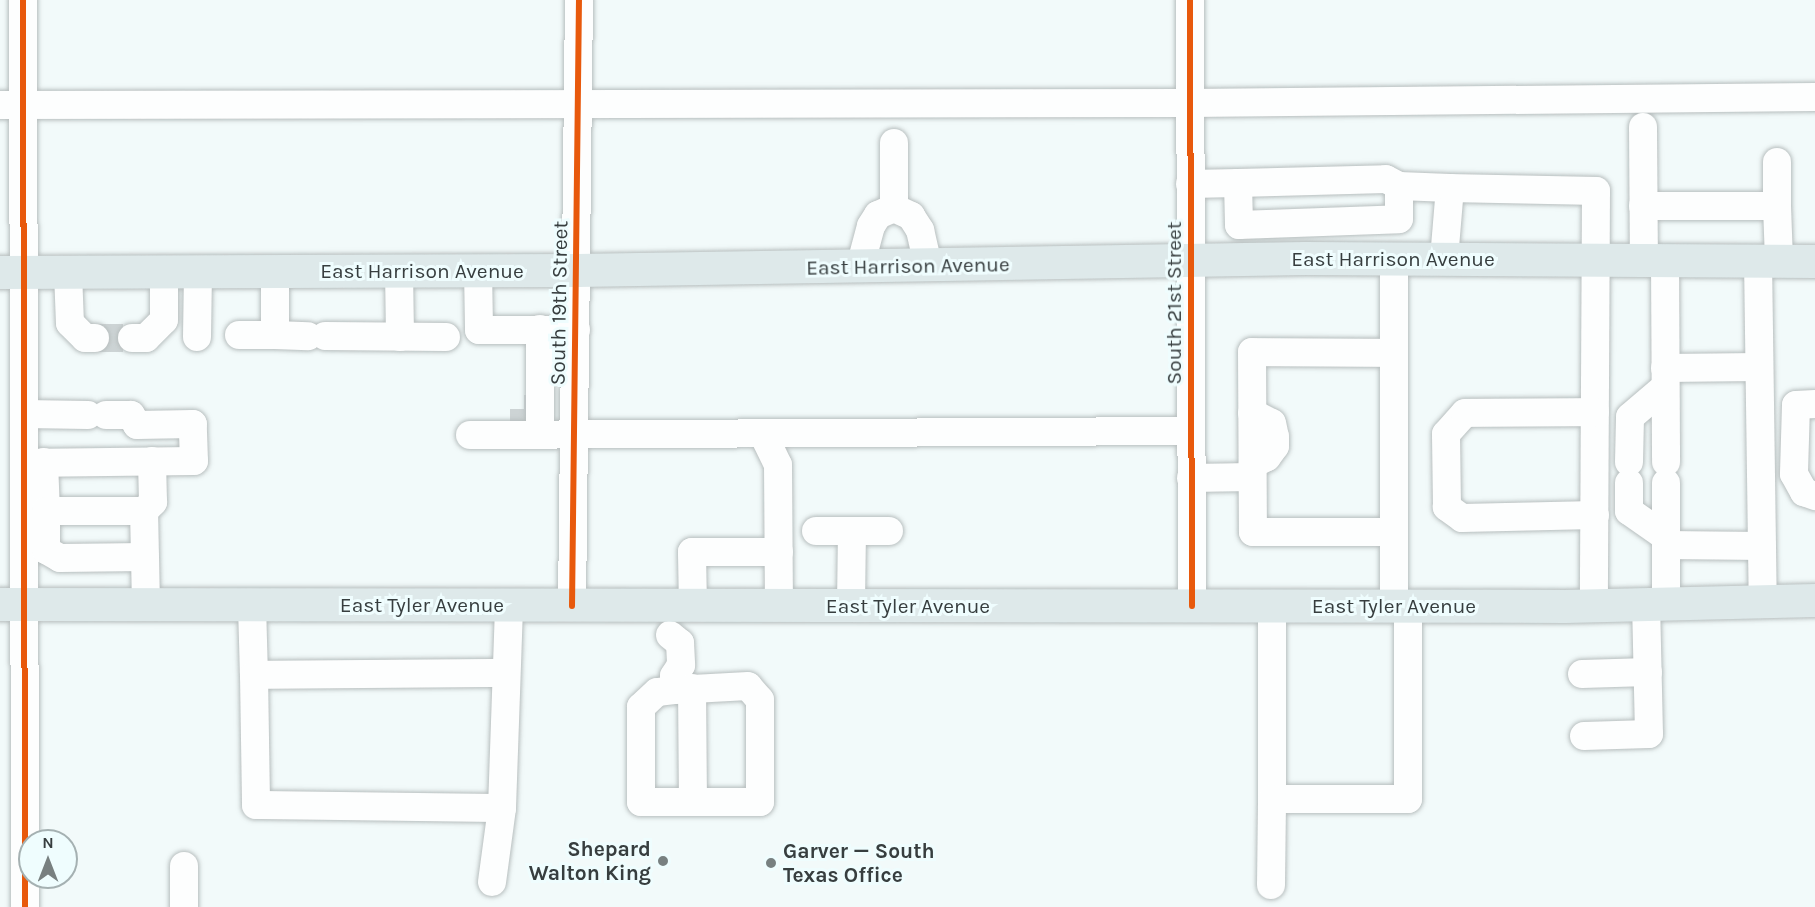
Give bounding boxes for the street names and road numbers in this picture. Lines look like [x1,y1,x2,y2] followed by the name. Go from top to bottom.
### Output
[545,220,573,386] street label: South 19th Street
[1161,221,1187,385] street label: South 21st Street
[1291,246,1495,272] street label: East Harrison Avenue
[806,252,1010,280] street label: East Harrison Avenue
[320,258,524,284] street label: East Harrison Avenue
[340,592,504,618] street label: East Tyler Avenue
[826,593,990,619] street label: East Tyler Avenue
[1312,593,1476,619] street label: East Tyler Avenue

